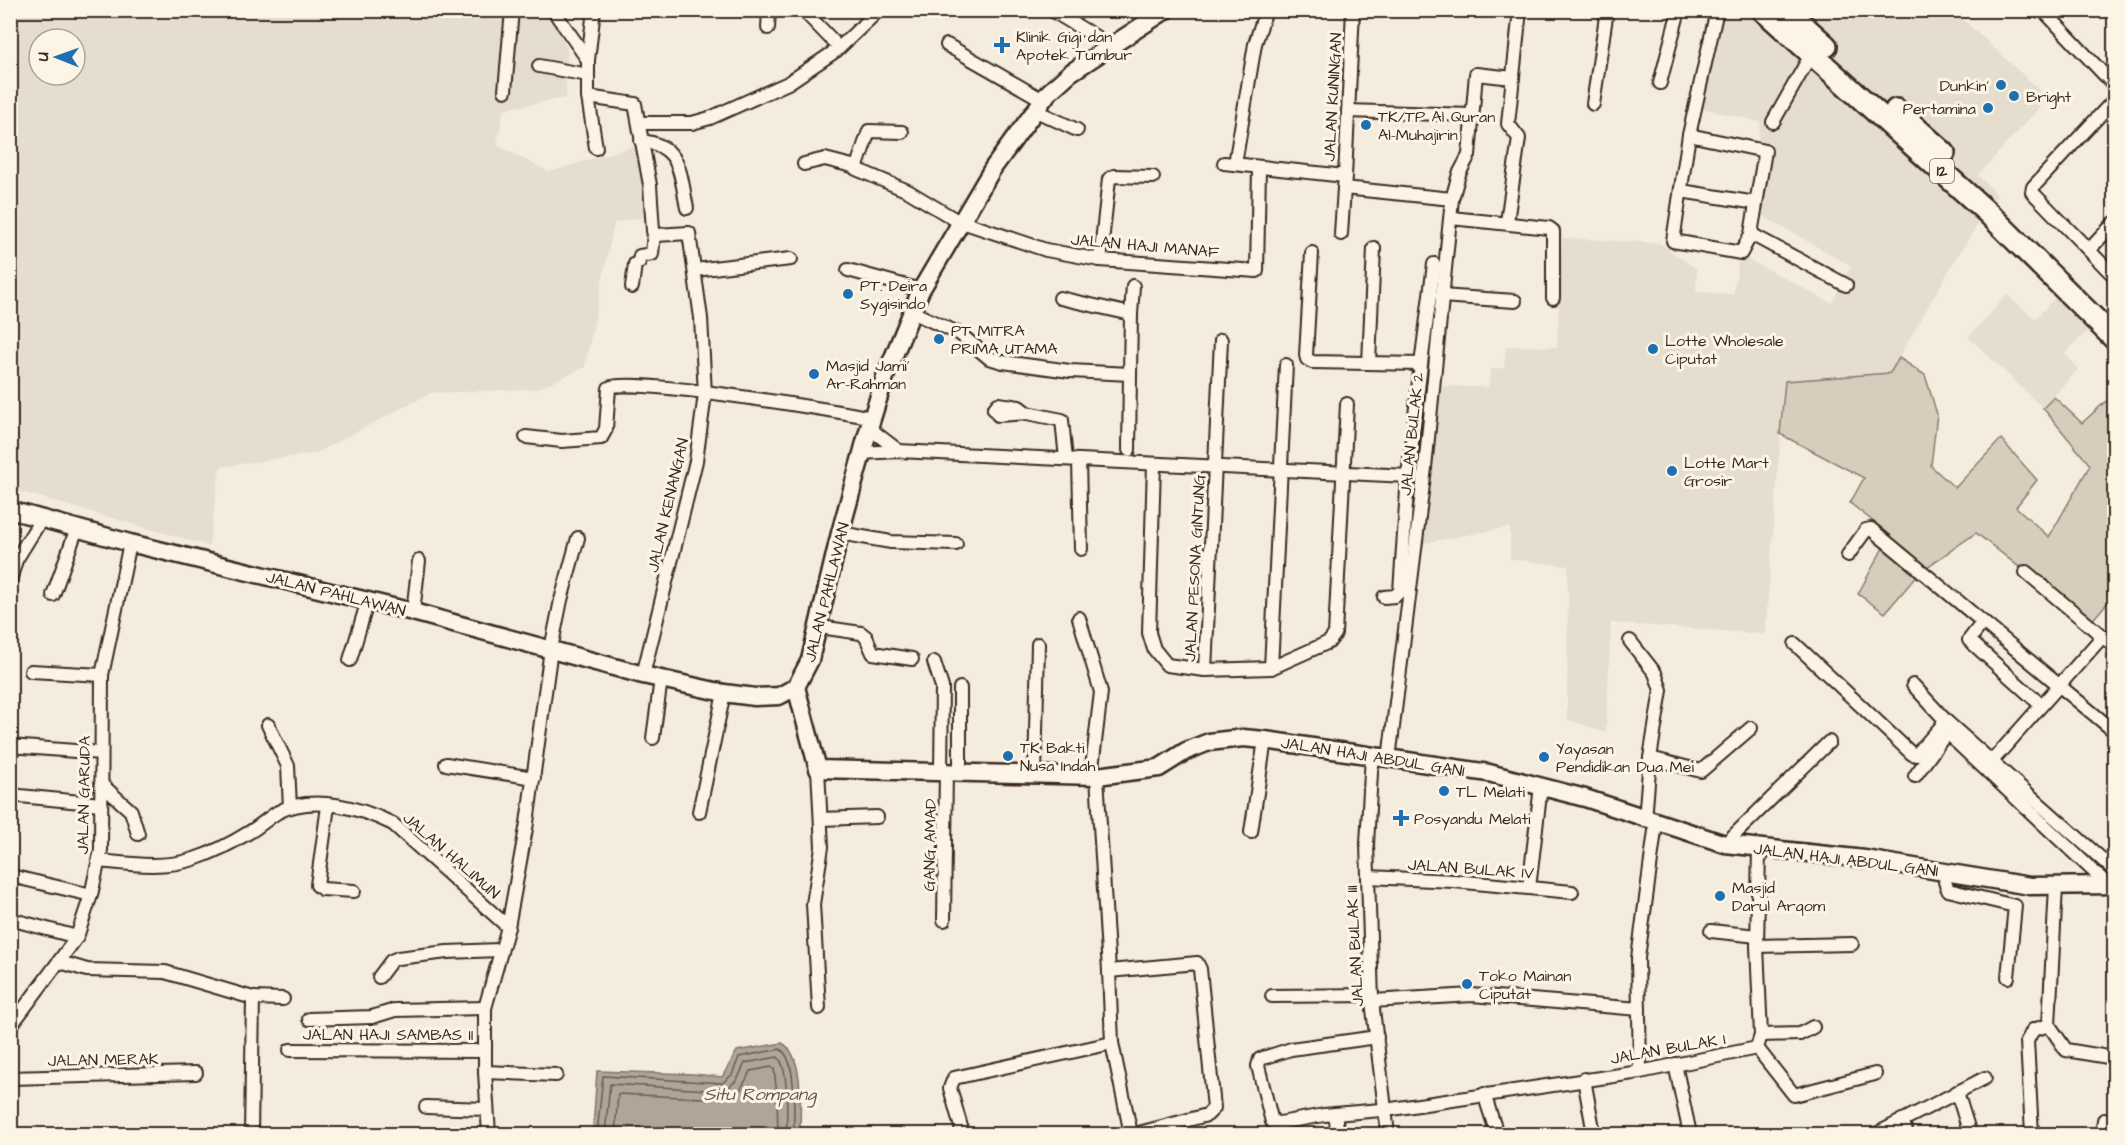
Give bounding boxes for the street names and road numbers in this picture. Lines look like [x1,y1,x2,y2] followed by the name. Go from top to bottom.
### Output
[1319,32,1347,162] street label: JALAN KUNINGAN
[1930,159,1954,183] road number: 12
[1070,229,1220,263] street label: JALAN HAJI MANAF
[1395,372,1429,497] street label: JALAN BULAK 2
[642,436,694,575] street label: JALAN KENANGAN
[1179,474,1211,662] street label: JALAN PESONA GINTUNG
[799,520,855,664] street label: JALAN PAHLAWAN
[264,566,408,622] street label: JALAN PAHLAWAN
[1279,732,1466,782] street label: JALAN HAJI ABDUL GANI
[72,735,96,855] street label: JALAN GARUDA
[918,798,942,892] street label: GANG AMAD
[398,807,505,904] street label: JALAN HALIMUN
[1752,838,1940,882] street label: JALAN HAJI ABDUL GANI
[1407,854,1535,884] street label: JALAN BULAK IV
[1341,885,1369,1007] street label: JALAN BULAK III
[303,1024,473,1046] street label: JALAN HAJI SAMBAS II
[1609,1028,1728,1070] street label: JALAN BULAK I
[48,1048,159,1072] street label: JALAN MERAK

